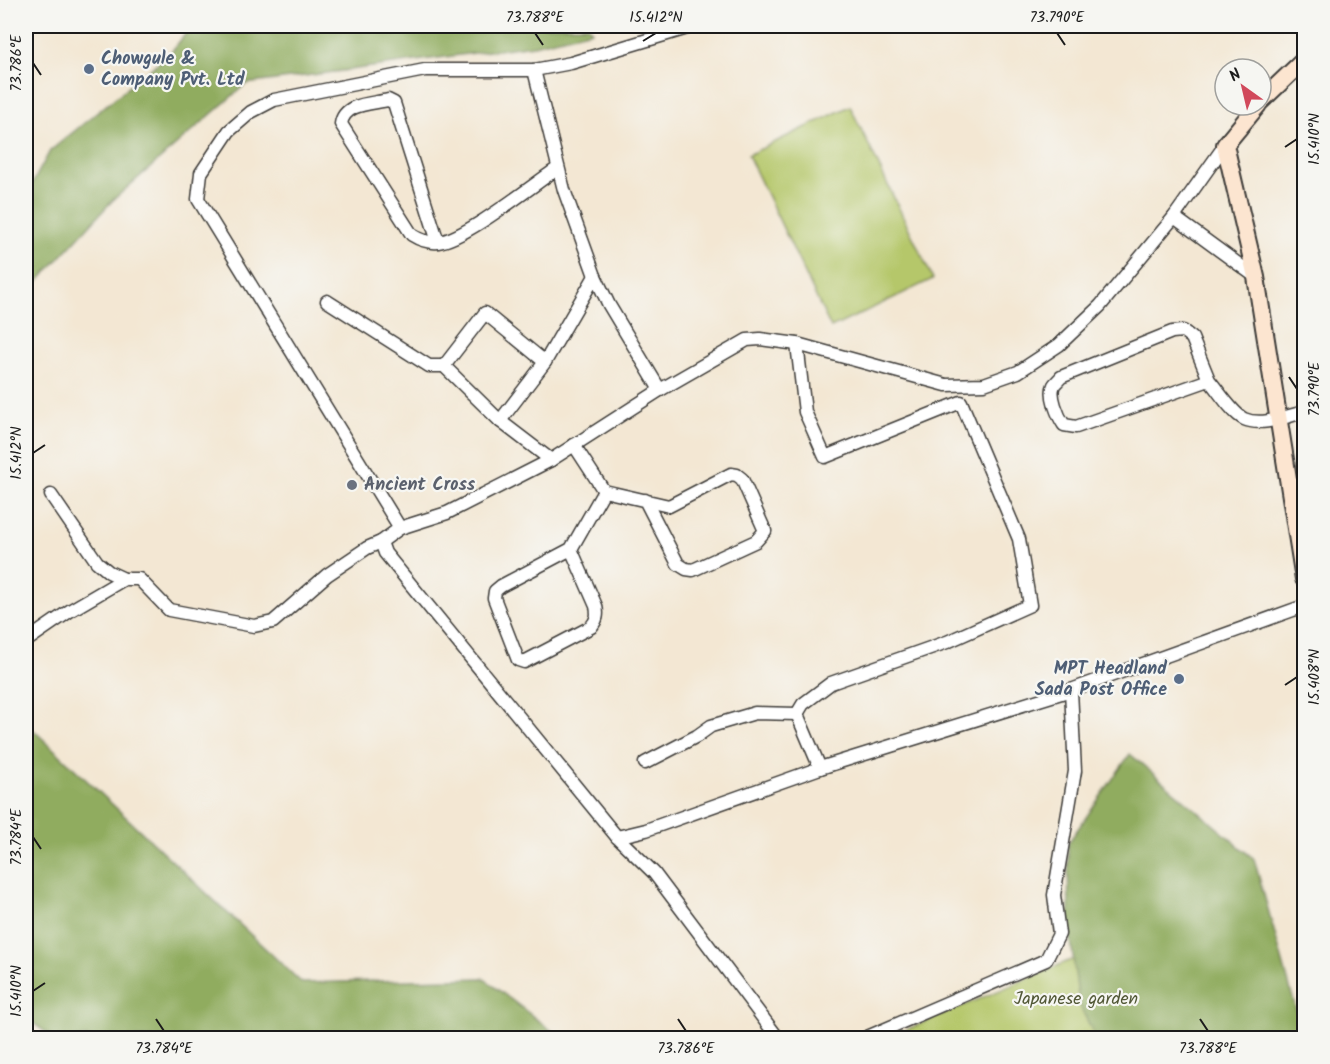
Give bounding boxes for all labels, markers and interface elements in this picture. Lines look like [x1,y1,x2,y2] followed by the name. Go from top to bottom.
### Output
[506,6,565,30] text: 73.788°E
[629,6,683,30] text: 15.412°N
[1030,6,1086,30] text: 73.790°E
[5,33,29,92] text: 73.786°E
[101,45,245,95] place label: Chowgule & Company Pvt. Ltd
[1213,57,1273,117] north arrow
[82,62,96,76] marker: Chowgule & Company Pvt. Ltd
[1224,63,1247,89] text: N
[1303,113,1327,165] text: 15.410°N
[1303,360,1327,416] text: 73.790°E
[5,426,29,480] text: 15.412°N
[364,471,476,500] place label: Ancient Cross
[345,478,359,492] marker: Ancient Cross
[1303,649,1327,705] text: 15.408°N
[1035,655,1167,705] place label: MPT Headland Sada Post Office
[1172,672,1186,686] marker: MPT Headland Sada Post Office
[5,807,29,866] text: 73.784°E
[5,965,29,1017] text: 15.410°N
[1014,985,1138,1014] park label: Japanese garden
[135,1037,194,1061] text: 73.784°E
[657,1037,716,1061] text: 73.786°E
[1179,1037,1238,1061] text: 73.788°E

